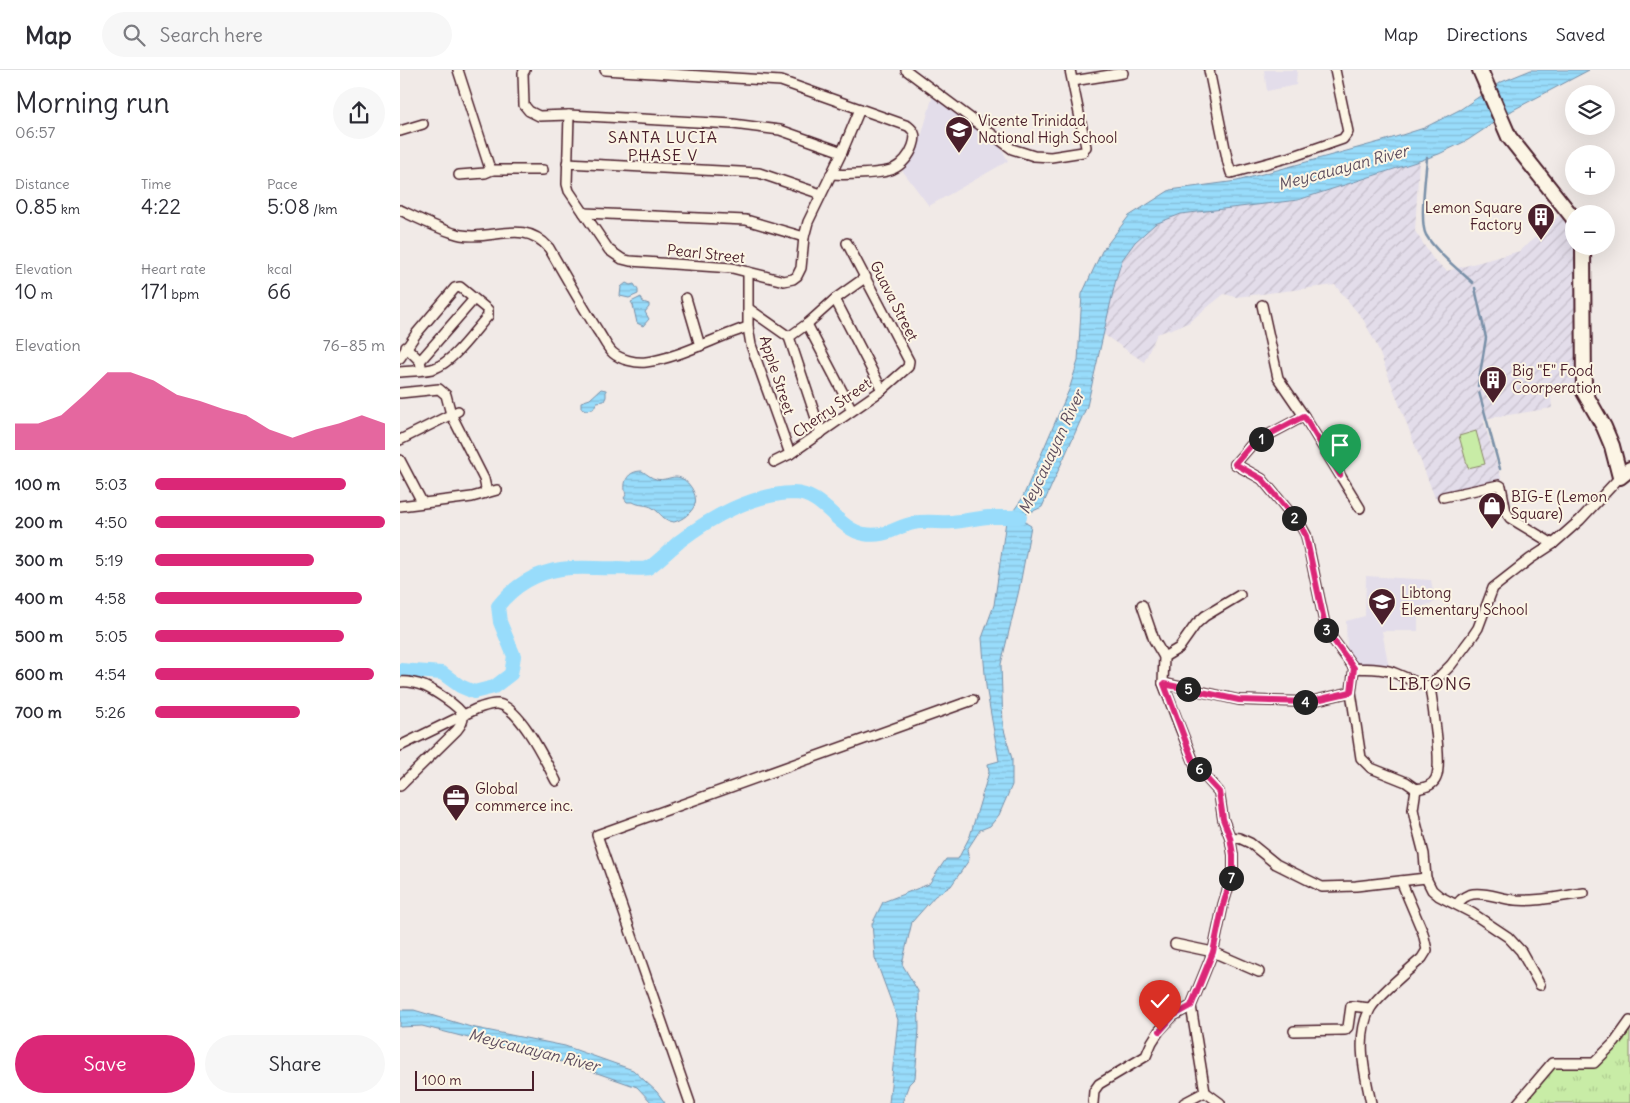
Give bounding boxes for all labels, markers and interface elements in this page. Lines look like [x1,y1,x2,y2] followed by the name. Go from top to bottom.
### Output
[102,12,452,57] search box
[25,20,72,50] text: Map
[120,21,148,49] icon: search
[160,23,263,47] text: Search here
[1383,23,1418,46] text: Map
[1446,23,1528,46] text: Directions
[1556,23,1605,46] text: Saved
[15,85,170,121] text: Morning run
[1565,85,1615,255] map controls
[1565,85,1615,135] button: layers
[333,87,385,139] button: share
[978,111,1117,147] place label: Vicente Trinidad National High School
[944,115,974,154] school or university icon: Vicente Trinidad National High School
[15,122,55,142] text: 06:57
[608,127,718,165] district label: SANTA LUCIA PHASE V
[1276,139,1413,194] water label: Meycauayan River
[1565,145,1615,195] button: +
[15,175,70,193] text: Distance
[141,175,171,193] text: Time
[267,175,297,193] text: Pace
[15,193,57,220] text: 0.85
[141,193,181,220] text: 4:22
[267,193,310,220] text: 5:08
[1425,198,1522,234] place label: Lemon Square Factory
[57,200,80,218] text: km
[310,200,338,218] text: /km
[1526,202,1556,241] building icon: Lemon Square Factory
[1565,205,1615,255] button: −
[666,240,746,267] street label: Pearl Street
[866,257,923,344] street label: Guava Street
[15,260,72,278] text: Elevation
[141,260,206,278] text: Heart rate
[267,260,292,278] text: kcal
[15,278,37,305] text: 10
[141,278,168,305] text: 171
[267,278,291,305] text: 66
[37,285,53,303] text: m
[168,285,199,303] text: bpm
[756,333,799,417] street label: Apple Street
[15,335,81,355] text: Elevation
[323,335,385,355] text: 76–85 m
[1512,361,1602,397] place label: Big "E" Food Coorperation
[1478,365,1508,404] building icon: Big "E" Food Coorperation
[789,374,874,441] street label: Cherry Street
[1014,385,1089,517] water label: Meycauayan River
[1319,424,1361,475] pin
[1248,426,1274,452] pin: 1
[1259,430,1264,448] text: 1
[1326,431,1354,459] icon: arrive
[15,474,60,494] text: 100 m
[95,474,127,494] text: 5:03
[1511,487,1607,523] place label: BIG-E (Lemon Square)
[1477,491,1507,530] shop icon: BIG-E (Lemon Square)
[1282,506,1306,530] pin: 2
[1291,509,1298,527] text: 2
[15,512,63,532] text: 200 m
[95,512,128,532] text: 4:50
[15,550,63,570] text: 300 m
[95,550,123,570] text: 5:19
[1401,583,1528,619] place label: Libtong Elementary School
[1367,587,1397,626] school or university icon: Libtong Elementary School
[15,588,63,608] text: 400 m
[95,588,126,608] text: 4:58
[1314,618,1338,642] pin: 3
[1323,621,1330,639] text: 3
[15,626,63,646] text: 500 m
[95,626,128,646] text: 5:05
[15,664,63,684] text: 600 m
[95,664,126,684] text: 4:54
[1388,672,1472,695] district label: LIBTONG
[1176,676,1200,702] pin: 5
[1184,680,1193,698] text: 5
[1292,690,1318,714] pin: 4
[1301,693,1310,711] text: 4
[15,702,62,722] text: 700 m
[95,702,126,722] text: 5:26
[1186,756,1212,782] pin: 6
[1195,760,1204,778] text: 6
[475,779,573,815] place label: Global commerce inc.
[441,783,471,822] office icon: Global commerce inc.
[1218,866,1244,890] pin: 7
[1228,869,1235,887] text: 7
[1139,980,1181,1031] pin
[1146,987,1174,1015] icon: check
[467,1024,604,1077] water label: Meycauayan River
[15,1035,195,1093] button: Save
[205,1035,385,1093] button: Share
[415,1068,534,1091] scale bar
[422,1071,462,1089] text: 100 m

